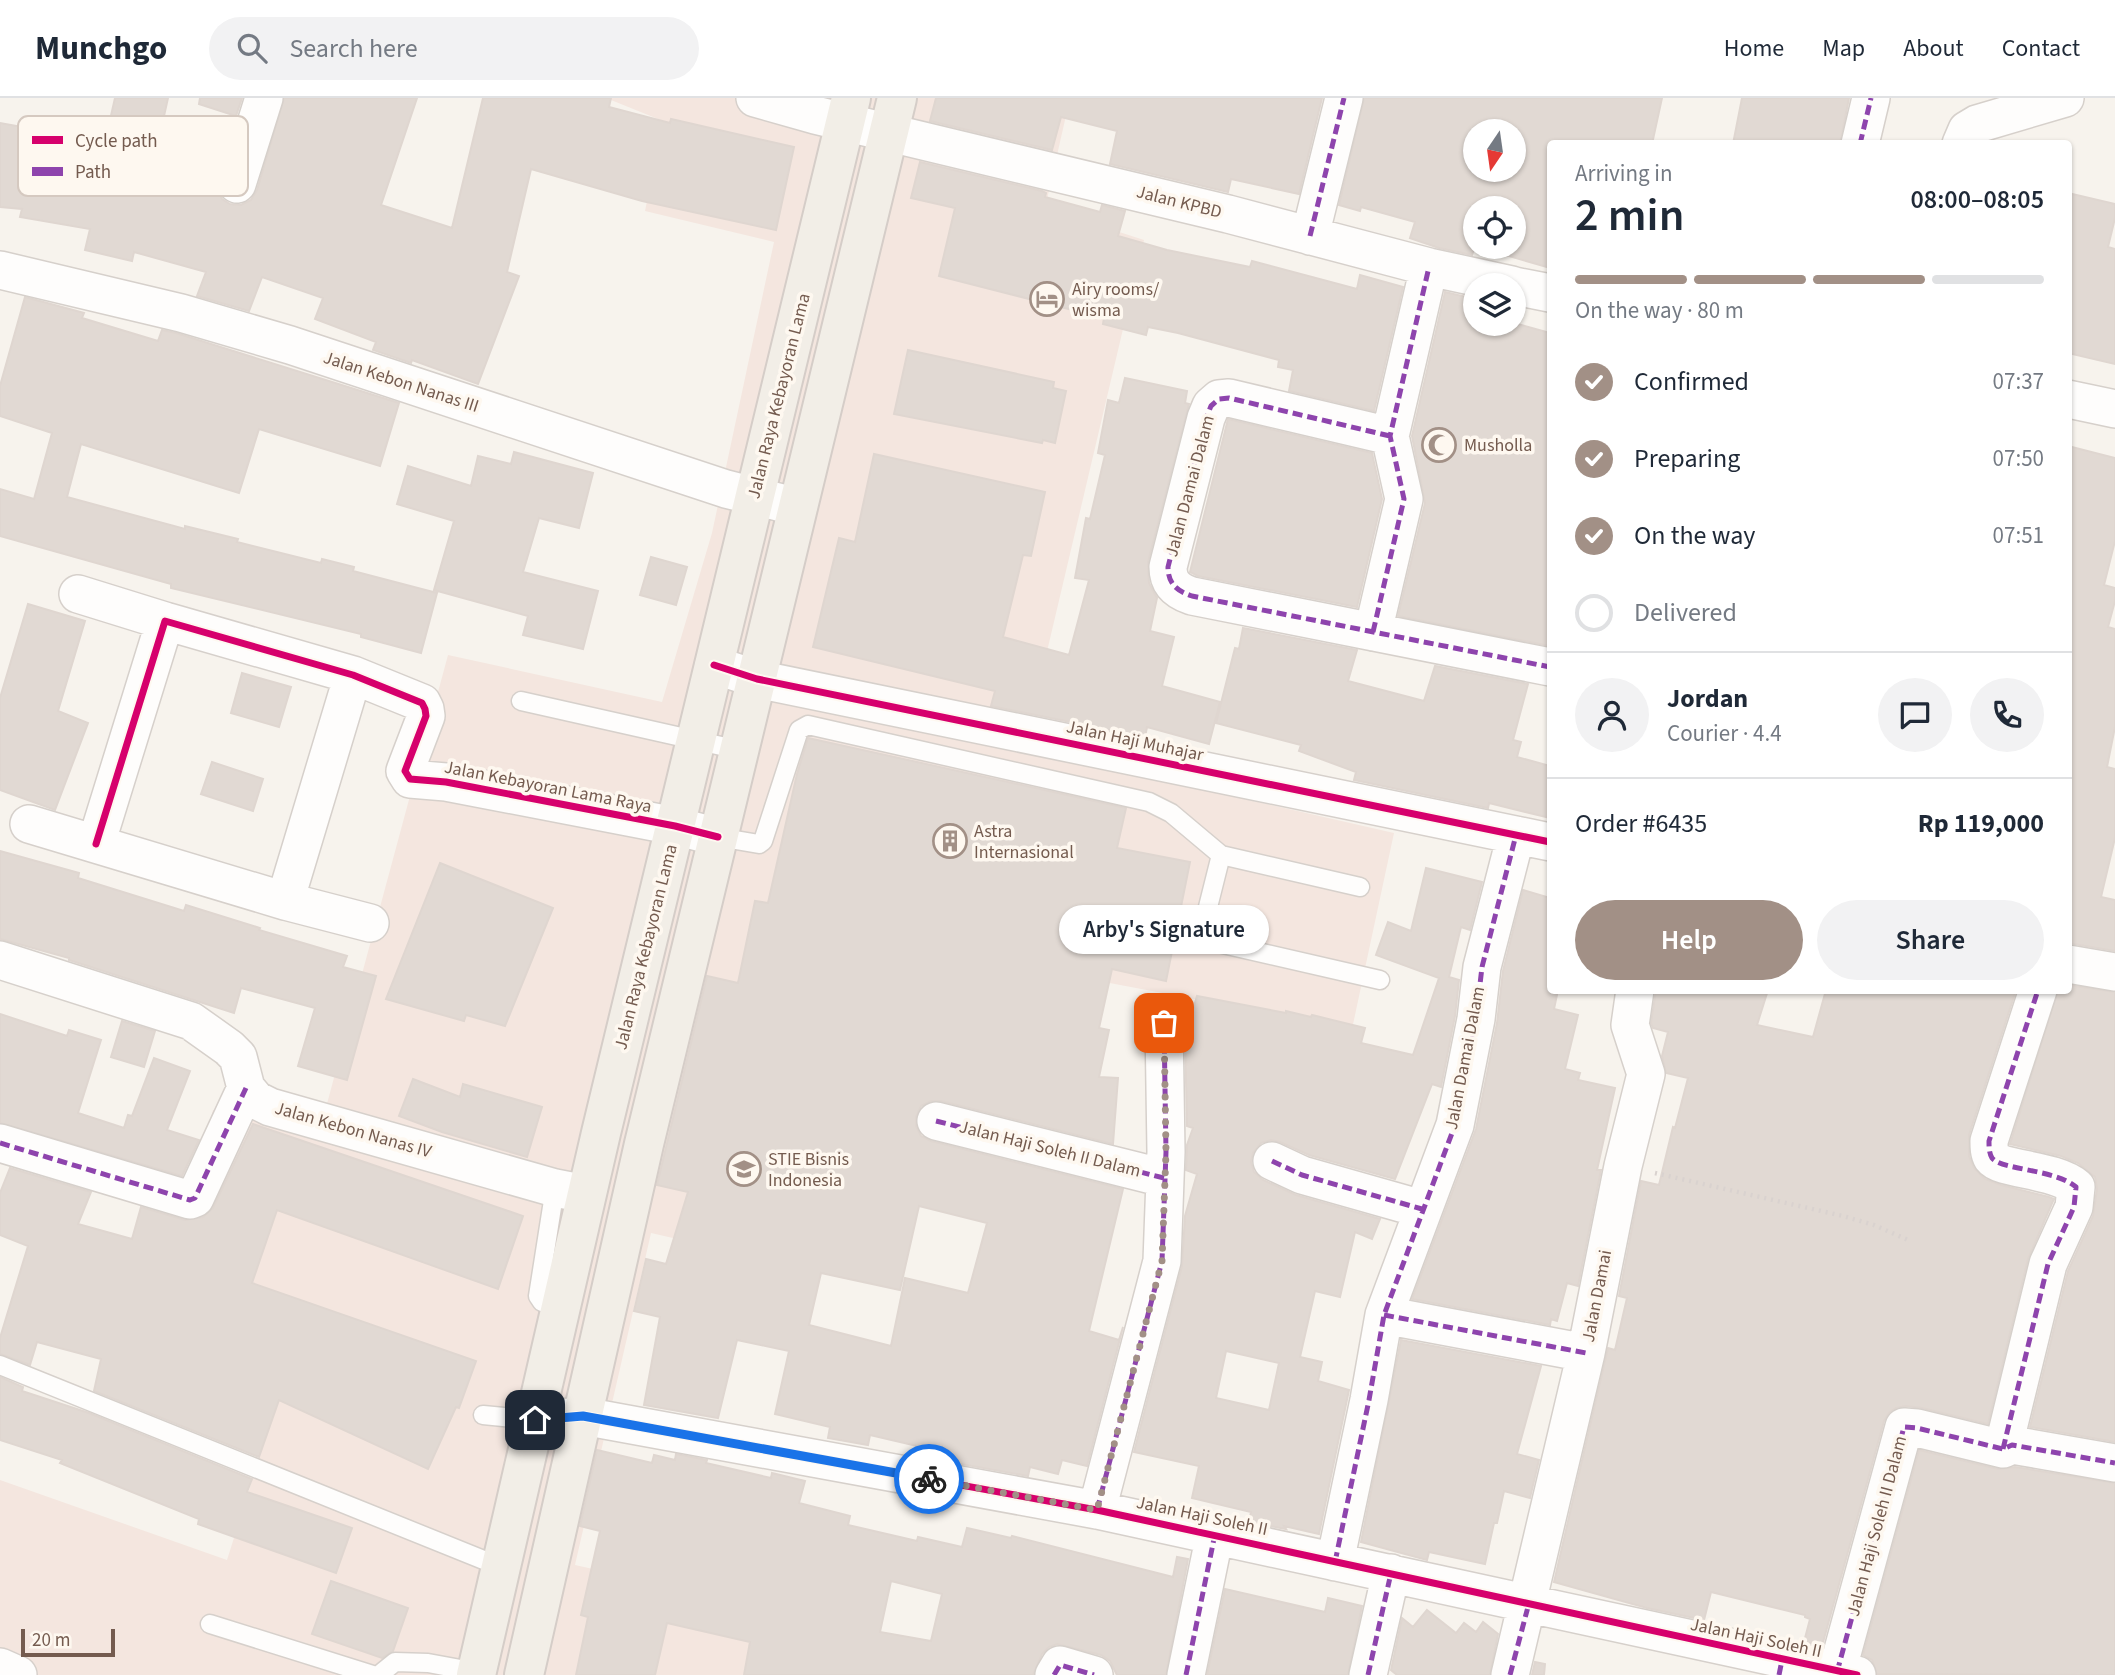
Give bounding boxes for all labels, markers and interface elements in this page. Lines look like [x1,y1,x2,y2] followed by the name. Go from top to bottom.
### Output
[209,17,699,80] search box
[35,25,167,72] text: Munchgo
[233,29,271,67] icon: search
[289,30,418,67] text: Search here
[1724,31,1784,66] text: Home
[1822,31,1865,66] text: Map
[1903,31,1964,66] text: About
[2002,31,2080,66] text: Contact
[18,116,248,196] legend
[1463,119,1526,182] north arrow
[1463,119,1526,336] map controls
[75,128,157,155] text: Cycle path
[1575,157,1673,190] text: Arriving in
[75,159,111,186] text: Path
[1134,179,1224,225] street label: Jalan KPBD
[1911,181,2044,218] text: 08:00–08:05
[1575,183,1684,248] text: 2 min
[1463,196,1526,259] button: locate
[1463,273,1526,336] button: layers
[1072,277,1160,323] place label: Airy rooms/ wisma
[1028,280,1066,318] hotel icon: Airy rooms/ wisma
[741,291,817,501] street label: Jalan Raya Kebayoran Lama
[1575,294,1744,327] text: On the way · 80 m
[320,345,482,419] street label: Jalan Kebon Nanas III
[1575,363,1613,401] icon: check
[1634,363,1749,400] text: Confirmed
[1993,365,2044,398] text: 07:37
[1159,412,1221,560] street label: Jalan Damai Dalam
[1420,426,1458,464] mosque icon: Musholla
[1464,433,1532,458] place label: Musholla
[1575,440,1613,478] icon: check
[1634,440,1740,477] text: Preparing
[1993,442,2044,475] text: 07:50
[1575,517,1613,555] icon: check
[1634,517,1755,554] text: On the way
[1993,519,2044,552] text: 07:51
[1634,594,1737,631] text: Delivered
[1575,678,1649,752] button: person
[1878,678,1952,752] button: chat
[1970,678,2044,752] button: phone
[1667,680,1748,717] text: Jordan
[1064,714,1207,768] street label: Jalan Haji Muhajar
[1667,717,1782,750] text: Courier · 4.4
[442,755,654,819] street label: Jalan Kebayoran Lama Raya
[1575,805,1707,842] text: Order #6435
[1918,805,2044,842] text: Rp 119,000
[974,819,1074,865] place label: Astra Internasional
[931,822,969,860] building icon: Astra Internasional
[608,842,684,1052] street label: Jalan Raya Kebayoran Lama
[1575,900,1803,980] button: Help
[1817,900,2044,980] button: Share
[1059,904,1269,953] callout: Arby's Signature
[1083,913,1245,946] text: Arby's Signature
[1439,984,1491,1132] street label: Jalan Damai Dalam
[1134,993,1194,1053] pin
[1145,1004,1183,1042] icon: bag
[272,1096,435,1165] street label: Jalan Kebon Nanas IV
[957,1114,1143,1184] street label: Jalan Haji Soleh II Dalam
[768,1147,849,1193] place label: STIE Bisnis Indonesia
[725,1150,763,1188] school or university icon: STIE Bisnis Indonesia
[1576,1248,1618,1344] street label: Jalan Damai
[505,1390,565,1450] pin
[516,1401,554,1439] icon: home
[1841,1433,1913,1619] street label: Jalan Haji Soleh II Dalam
[894,1444,964,1514] courier
[910,1460,948,1498] icon: bike
[1134,1490,1270,1542] street label: Jalan Haji Soleh II
[1688,1612,1824,1664] street label: Jalan Haji Soleh II
[21,1626,116,1658] scale bar
[32,1627,70,1654] text: 20 m

